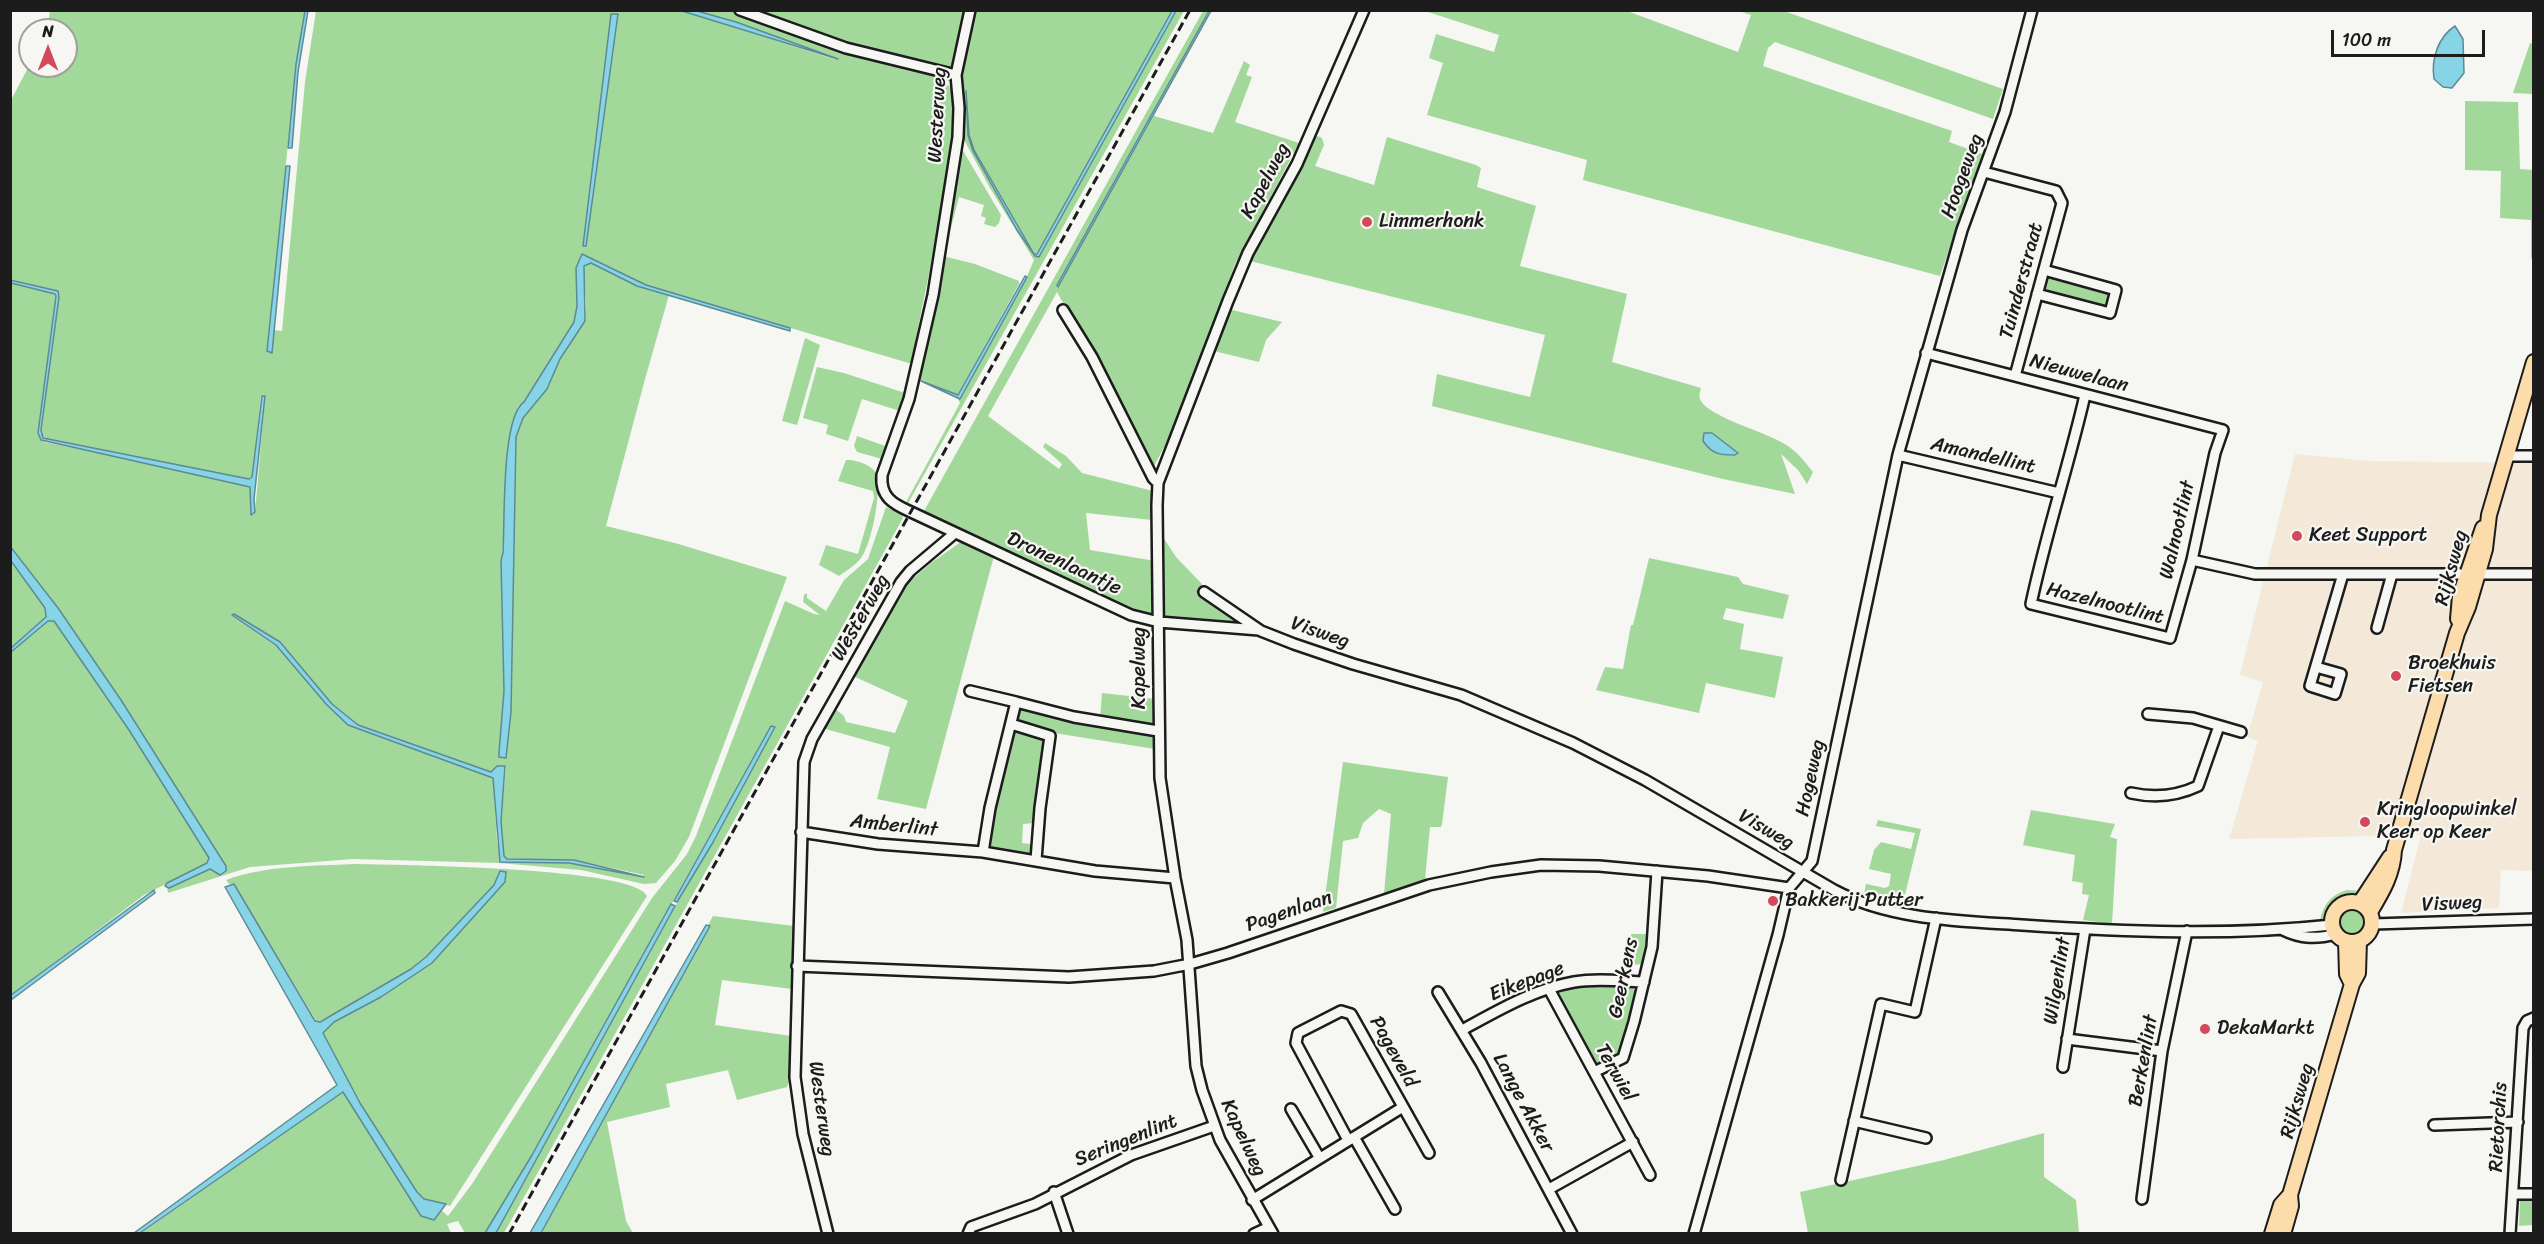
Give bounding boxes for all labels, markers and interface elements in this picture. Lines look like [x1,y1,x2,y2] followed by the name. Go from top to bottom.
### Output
[42,17,54,46] text: N
[18,18,78,78] north arrow
[2334,18,2488,56] scale bar
[2342,24,2391,56] text: 100 m
[924,67,952,163] street label: Westerweg
[1937,130,1989,222] street label: Hoogeweg
[1236,139,1296,223] street label: Kapelweg
[1379,210,1485,234] place label: Limmerhonk
[1360,215,1374,229] marker: Limmerhonk
[1995,220,2049,342] street label: Tuinderstraat
[2027,349,2131,399] street label: Nieuwelaan
[1928,432,2038,480] street label: Amandellint
[2155,479,2201,581] street label: Walnootlint
[2309,524,2427,548] place label: Keet Support
[1003,527,1125,601] street label: Dronenlaantje
[2430,528,2474,608] street label: Rijksweg
[2290,529,2304,543] marker: Keet Support
[827,571,895,665] street label: Westerweg
[2044,578,2166,630] street label: Hazelnootlint
[1287,612,1353,654] street label: Visweg
[1128,627,1152,709] street label: Kapelweg
[2408,652,2496,699] place label: Broekhuis Fietsen
[2389,669,2403,683] marker: Broekhuis Fietsen
[1791,737,1831,819] street label: Hogeweg
[2377,798,2517,845] place label: Kringloopwinkel Keer op Keer
[1734,804,1798,856] street label: Visweg
[849,809,939,843] street label: Amberlint
[2358,815,2372,829] marker: Kringloopwinkel Keer op Keer
[1243,886,1335,938] street label: Pagenlaan
[1785,889,1922,913] place label: Bakkerij Putter
[2421,890,2483,918] street label: Visweg
[1766,894,1780,908] marker: Bakkerij Putter
[1604,936,1644,1020] street label: Geerkens
[2039,936,2077,1026] street label: Wilgenlint
[1486,957,1568,1007] street label: Eikepage
[1364,1012,1422,1092] street label: Pageveld
[2124,1013,2164,1109] street label: Berkenlint
[2217,1017,2315,1041] place label: DekaMarkt
[2198,1022,2212,1036] marker: DekaMarkt
[1589,1040,1641,1106] street label: Terwiel
[1487,1049,1559,1157] street label: Lange Akker
[802,1060,840,1158] street label: Westerweg
[2276,1061,2320,1141] street label: Rijksweg
[2485,1081,2513,1173] street label: Rietorchis
[1215,1096,1271,1180] street label: Kapelweg
[1071,1110,1181,1172] street label: Seringenlint

